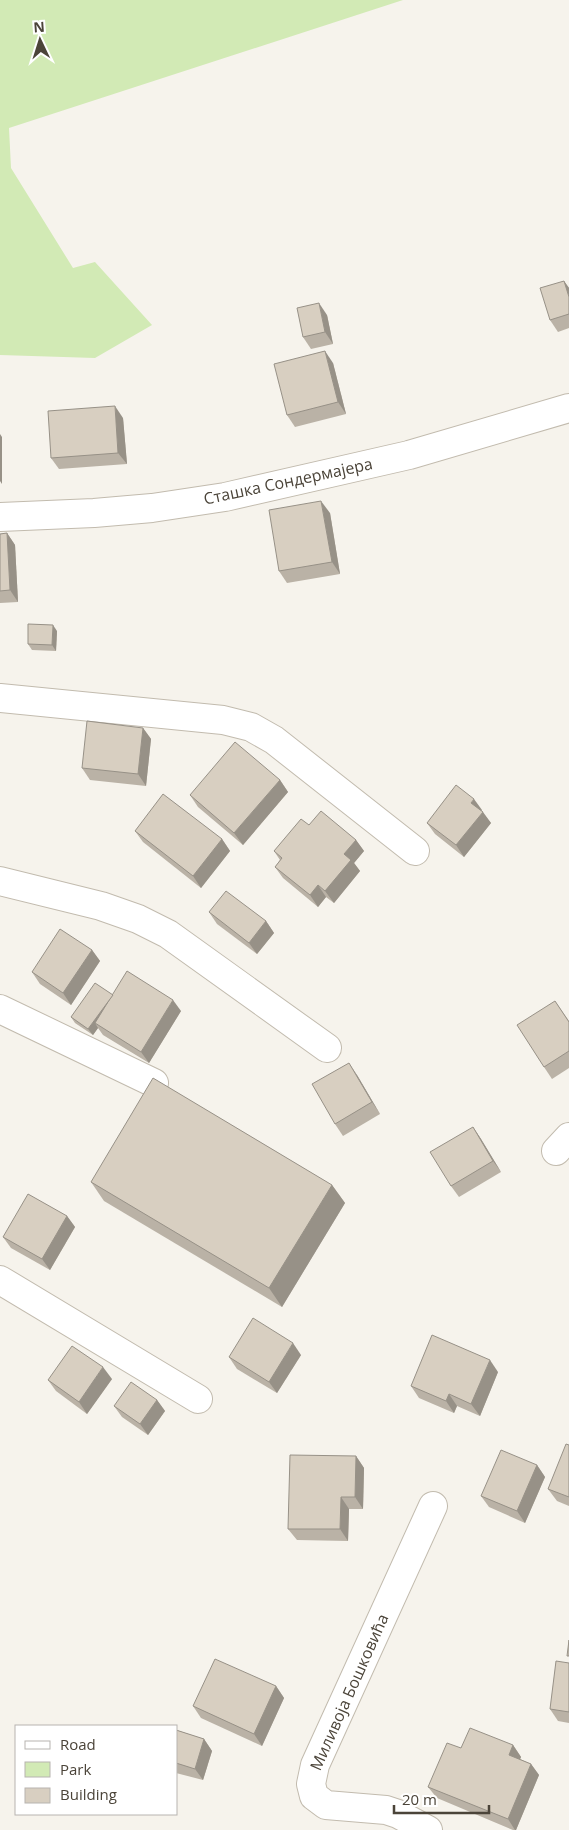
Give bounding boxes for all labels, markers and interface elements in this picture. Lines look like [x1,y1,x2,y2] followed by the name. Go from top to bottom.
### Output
[15,15,65,65] north arrow
[33,17,45,36] text: N
[202,452,374,510] street label: Сташка Сондермајера
[305,1610,393,1774] street label: Миливоја Бошковића
[15,1725,178,1815] legend
[60,1734,96,1754] text: Road
[60,1759,91,1779] text: Park
[394,1782,489,1814] scale bar
[60,1784,117,1804] text: Building
[402,1789,437,1809] text: 20 m

